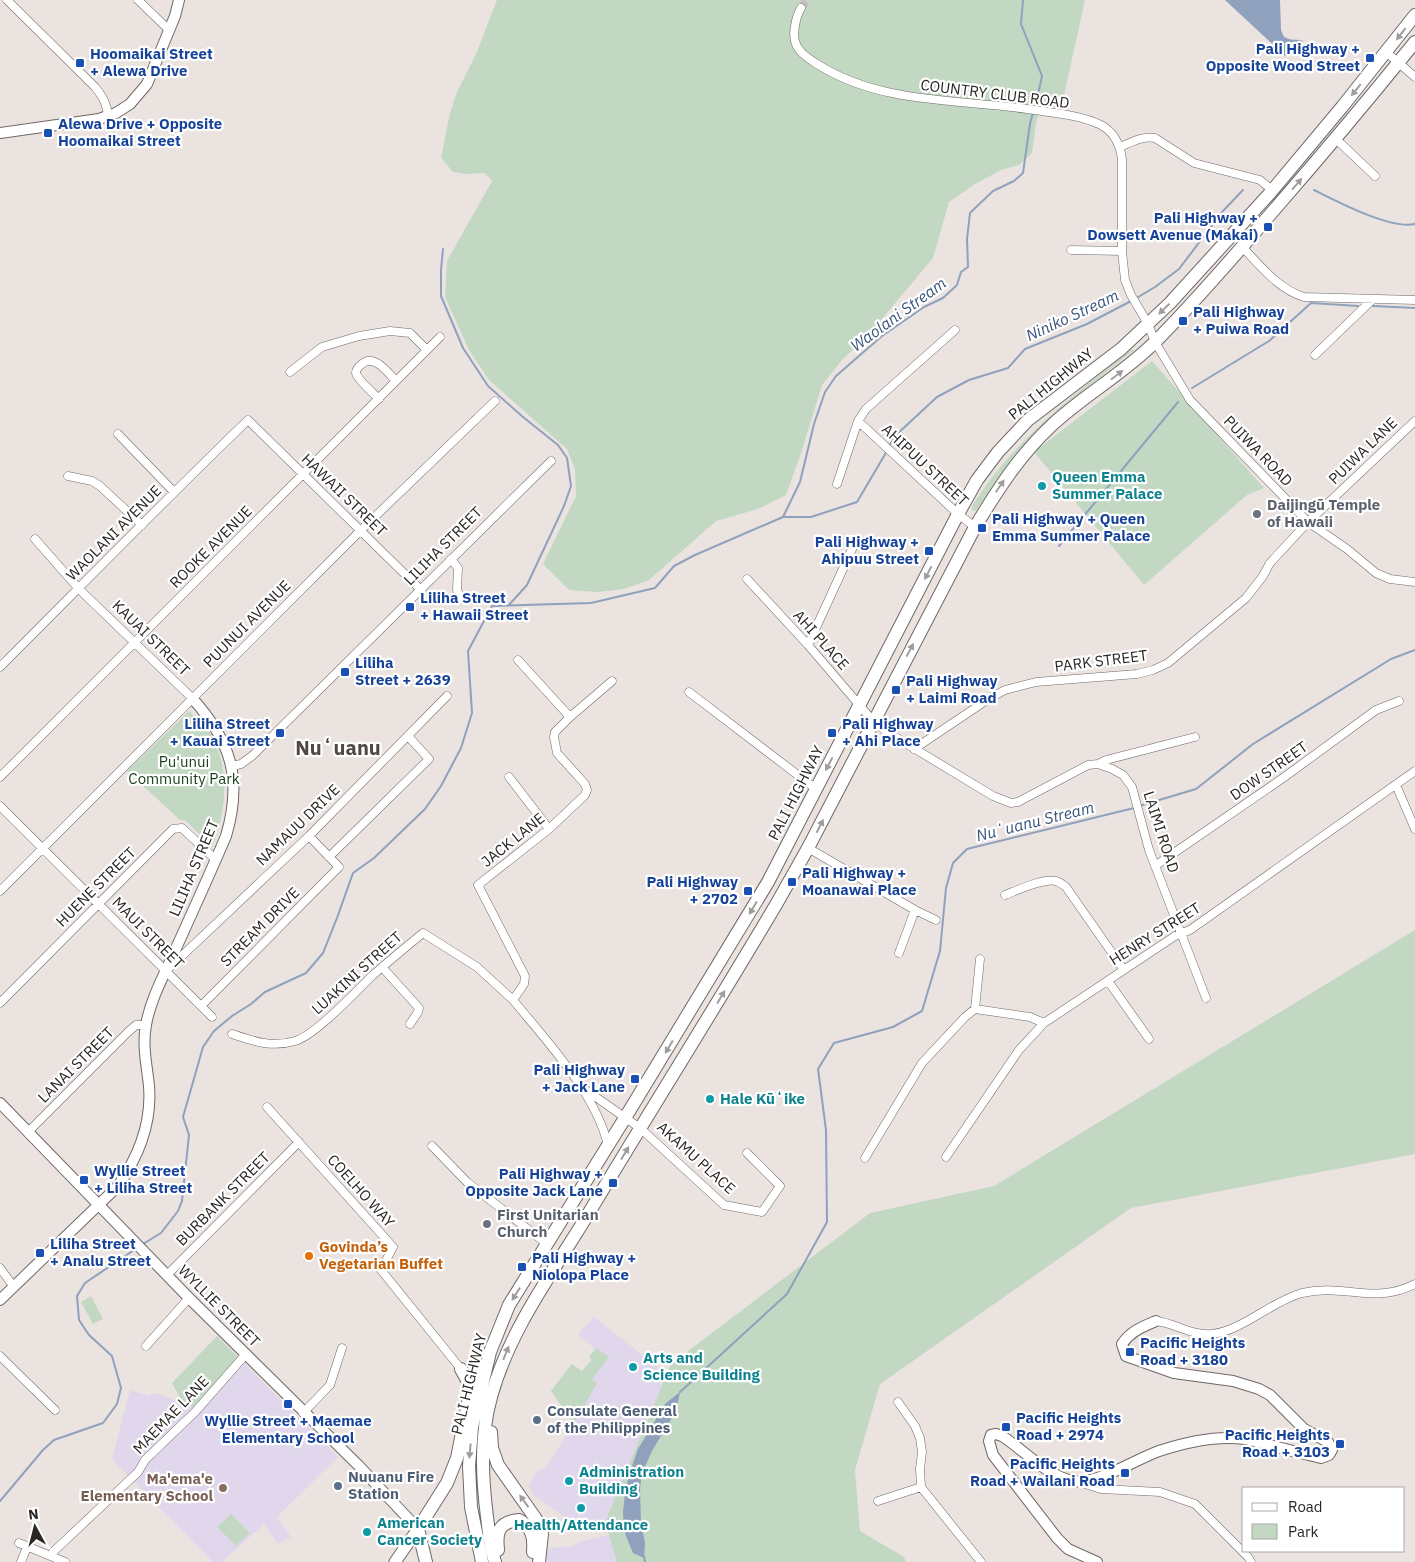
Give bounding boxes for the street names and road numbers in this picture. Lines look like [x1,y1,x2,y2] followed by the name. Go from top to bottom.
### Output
[919,75,1071,112] street label: COUNTRY CLUB ROAD
[1004,344,1097,424] street label: PALI HIGHWAY
[1220,411,1297,490] street label: PUIWA ROAD
[1324,413,1401,488] street label: PUIWA LANE
[878,420,973,510] street label: AHIPUU STREET
[298,449,391,540] street label: HAWAII STREET
[62,481,165,584] street label: WAOLANI AVENUE
[165,501,256,592] street label: ROOKE AVENUE
[399,502,486,589] street label: LILIHA STREET
[199,576,294,671] street label: PUUNUI AVENUE
[108,596,195,680] street label: KAUAI STREET
[790,606,853,674] street label: AHI PLACE
[1053,645,1149,676] street label: PARK STREET
[1226,737,1312,804] street label: DOW STREET
[764,742,828,843] street label: PALI HIGHWAY
[252,780,344,869] street label: NAMAUU DRIVE
[1139,789,1184,875] street label: LAIMI ROAD
[477,808,548,871] street label: JACK LANE
[165,816,223,919] street label: LILIHA STREET
[52,842,140,931] street label: HUENE STREET
[216,883,303,970] street label: STREAM DRIVE
[108,893,189,973] street label: MAUI STREET
[1106,898,1204,969] street label: HENRY STREET
[308,927,406,1018] street label: LUAKINI STREET
[34,1022,118,1107] street label: LANAI STREET
[653,1117,739,1198] street label: AKAMU PLACE
[172,1147,274,1250] street label: BURBANK STREET
[324,1150,399,1231] street label: COELHO WAY
[174,1261,265,1351] street label: WYLLIE STREET
[447,1331,490,1436] street label: PALI HIGHWAY
[129,1372,213,1458] street label: MAEMAE LANE

